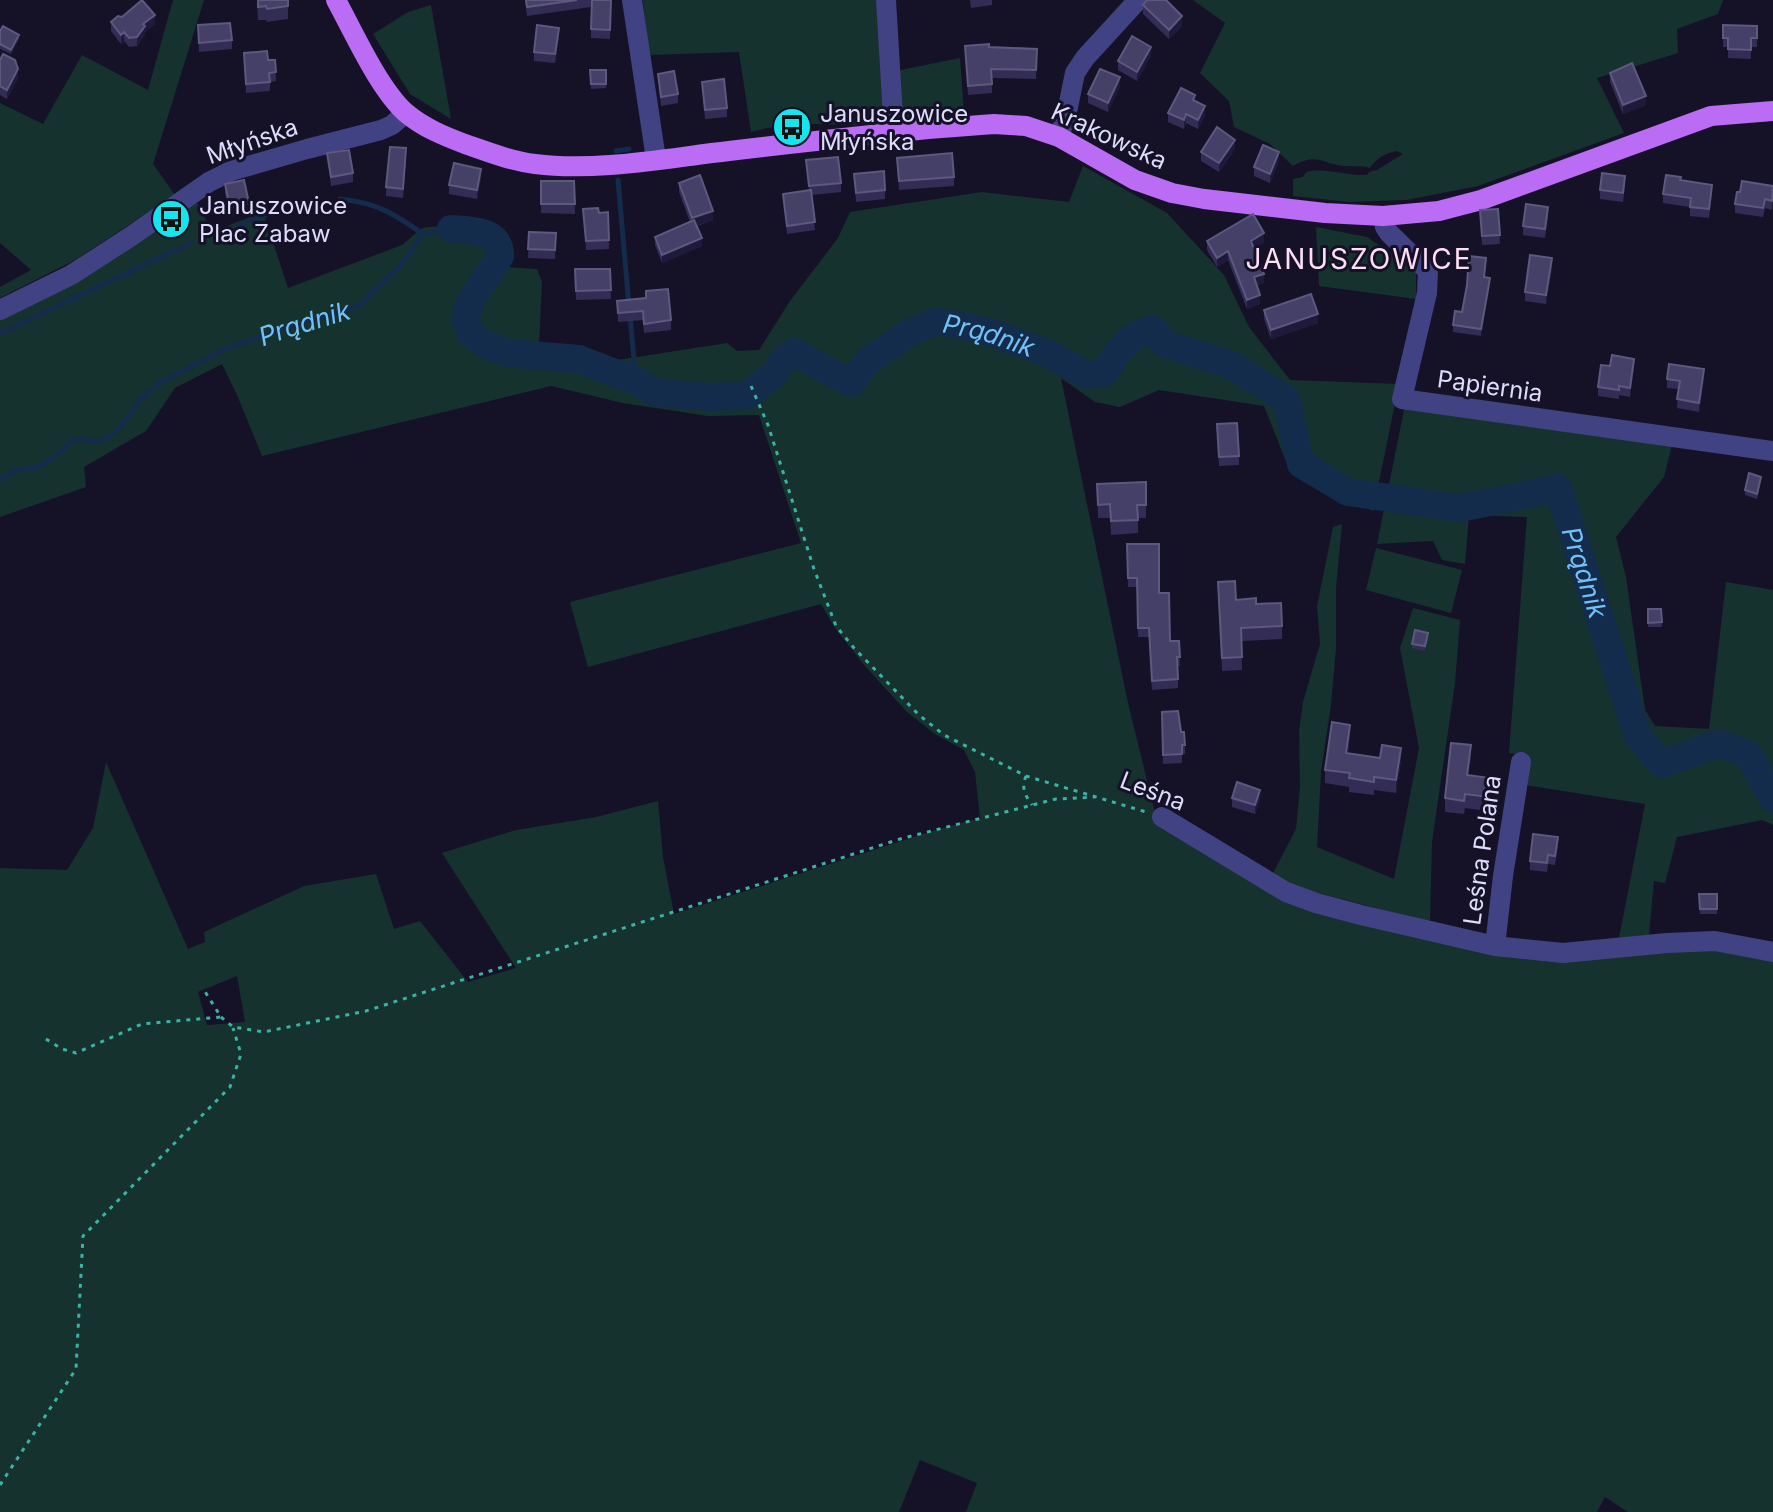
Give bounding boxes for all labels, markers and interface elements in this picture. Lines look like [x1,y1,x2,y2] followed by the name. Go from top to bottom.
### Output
[1047,97,1171,175] street label: Krakowska
[820,99,968,156] place label: Januszowice Młyńska
[771,106,813,148] bus stop icon: Januszowice Młyńska
[203,112,301,170] street label: Młyńska
[199,191,347,248] place label: Januszowice Plac Zabaw
[150,198,192,240] bus stop icon: Januszowice Plac Zabaw
[1245,242,1473,276] district label: JANUSZOWICE
[254,294,354,352] water label: Prądnik
[940,307,1040,363] water label: Prądnik
[1435,364,1545,408] street label: Papiernia
[1556,523,1615,623] water label: Prądnik
[1116,765,1190,817] street label: Leśna
[1457,773,1507,927] street label: Leśna Polana

